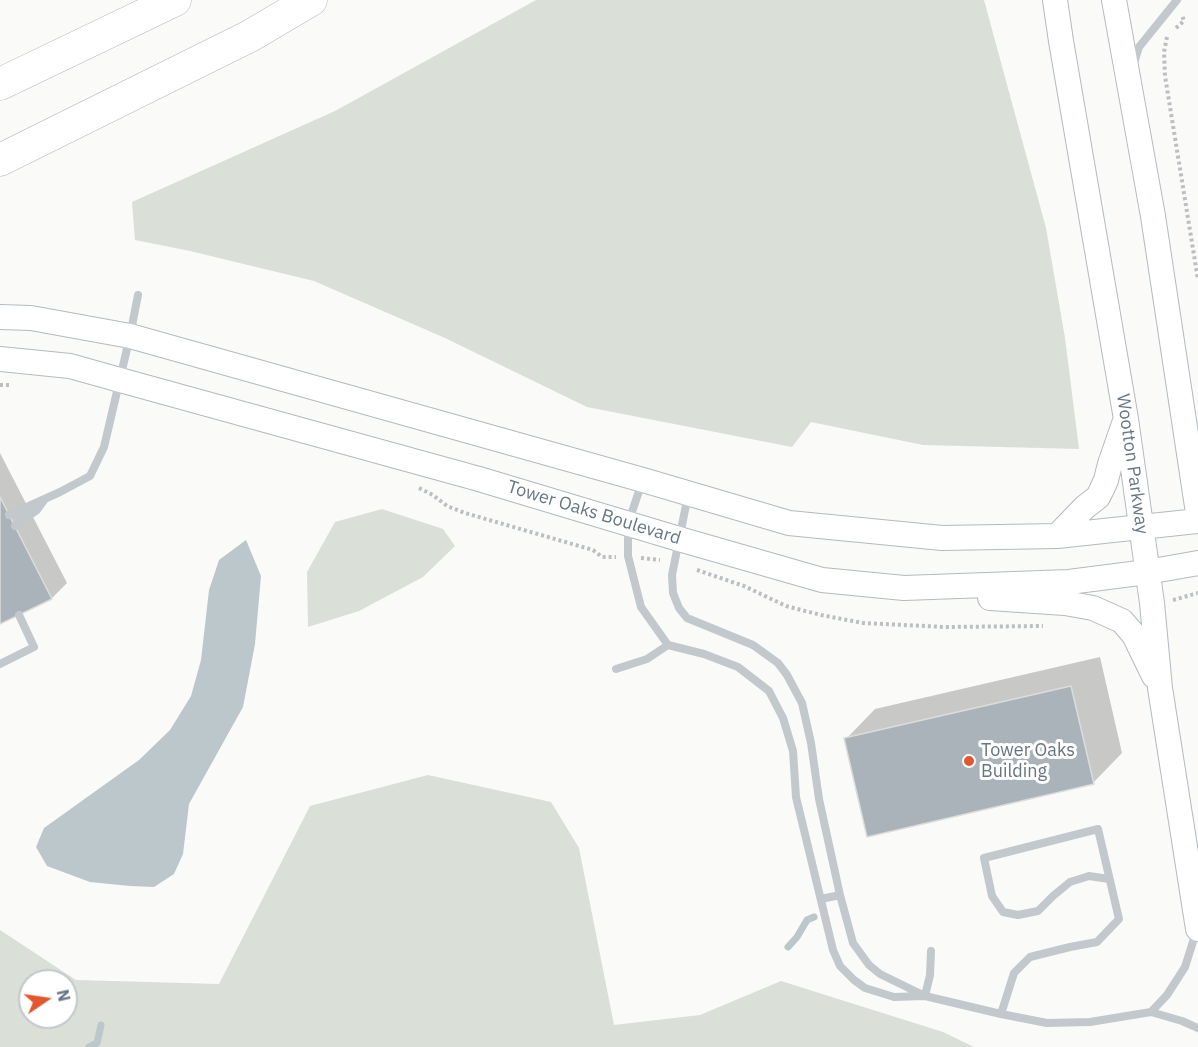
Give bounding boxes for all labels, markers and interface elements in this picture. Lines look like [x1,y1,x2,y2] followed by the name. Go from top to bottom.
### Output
[1111,392,1153,536] street label: Wootton Parkway
[505,476,683,550] street label: Tower Oaks Boulevard
[981,740,1075,783] place label: Tower Oaks Building
[962,754,976,768] marker: Tower Oaks Building
[18,969,78,1029] north arrow
[53,988,75,1003] text: N

